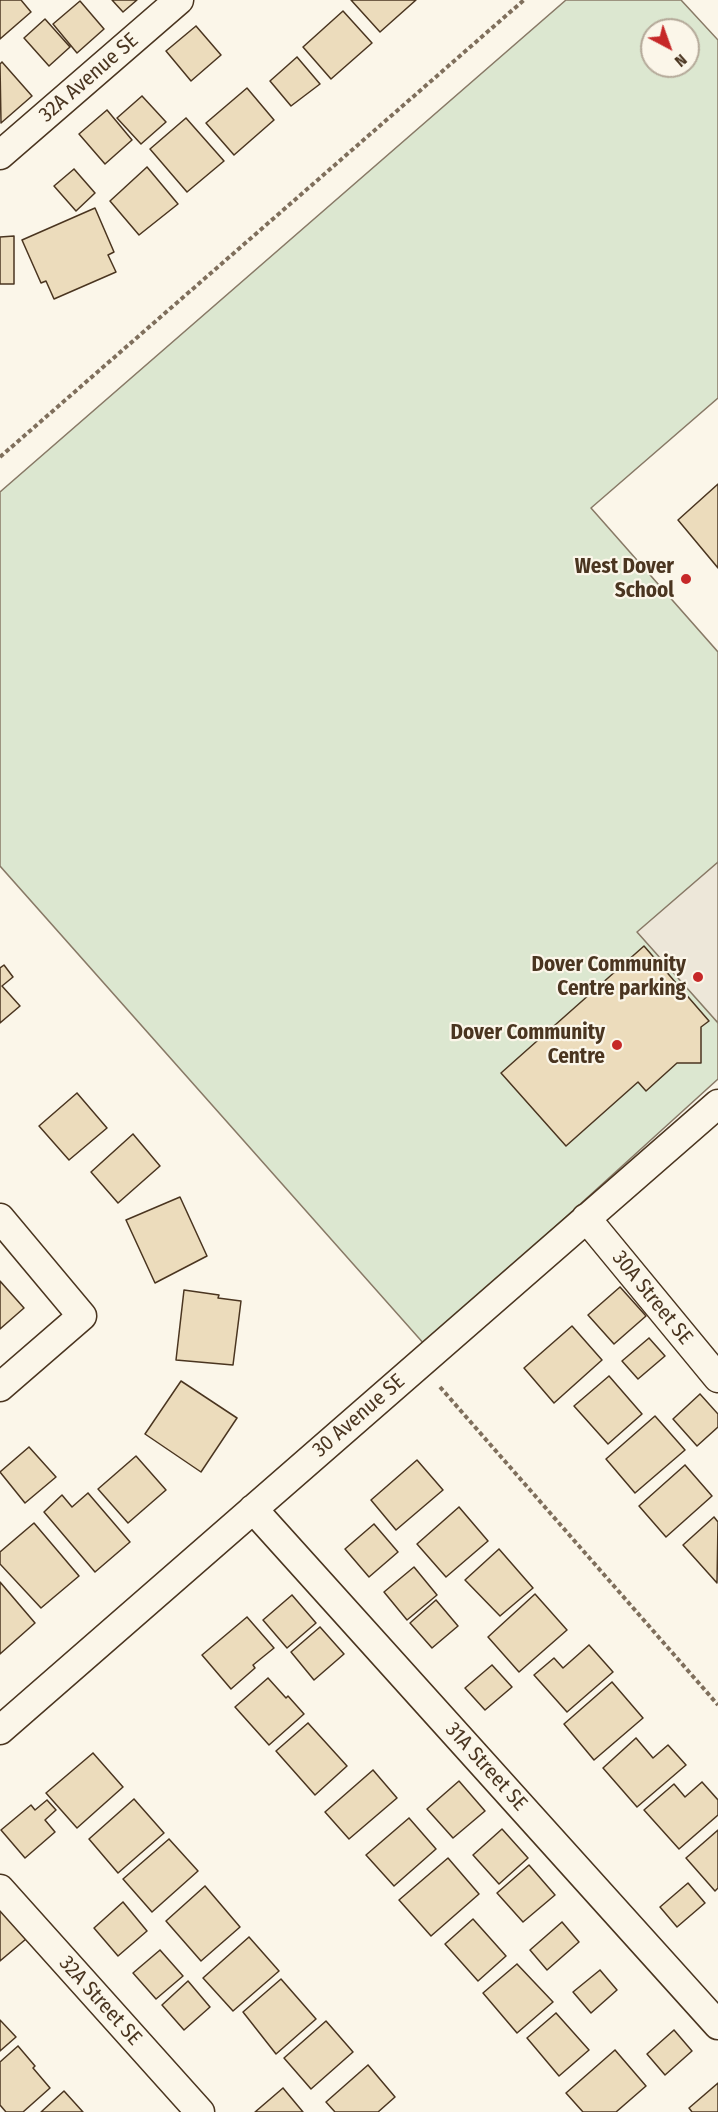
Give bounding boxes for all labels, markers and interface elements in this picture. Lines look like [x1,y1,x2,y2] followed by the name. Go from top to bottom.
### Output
[640,18,700,78] north arrow
[34,28,144,128] street label: 32A Avenue SE
[671,50,691,71] text: N
[575,554,674,604] place label: West Dover School
[679,572,693,586] marker: West Dover School
[532,952,686,1002] place label: Dover Community Centre parking
[691,970,705,984] marker: Dover Community Centre parking
[451,1020,605,1070] place label: Dover Community Centre
[610,1038,624,1052] marker: Dover Community Centre
[607,1246,697,1350] street label: 30A Street SE
[308,1369,410,1463] street label: 30 Avenue SE
[440,1718,532,1816] street label: 31A Street SE
[53,1951,147,2051] street label: 32A Street SE

